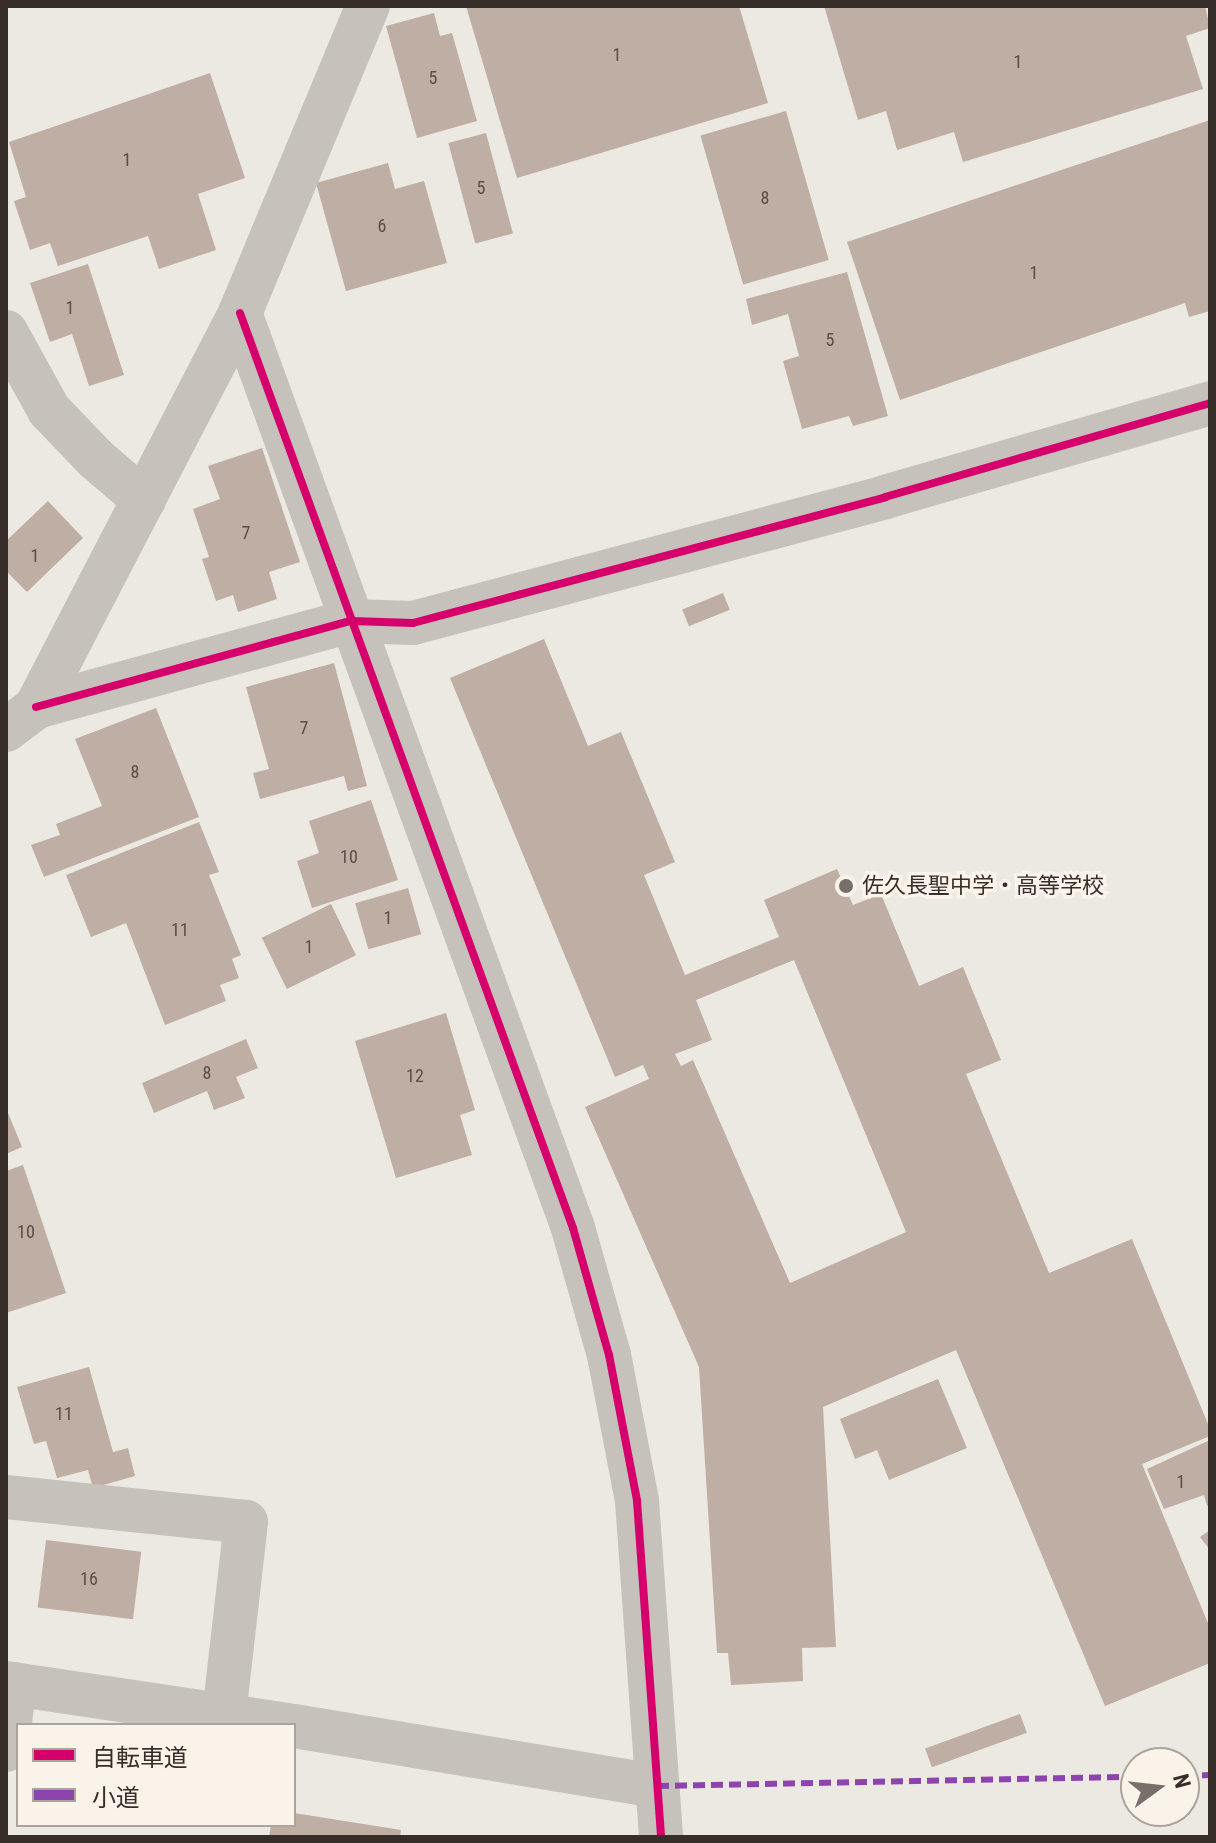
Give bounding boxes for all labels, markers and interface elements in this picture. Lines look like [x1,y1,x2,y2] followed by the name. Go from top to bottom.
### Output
[613,44,621,66] house number: 1
[1014,51,1022,73] house number: 1
[429,67,437,89] house number: 5
[123,149,131,171] house number: 1
[477,177,485,199] house number: 5
[761,187,769,209] house number: 8
[378,215,386,237] house number: 6
[1030,262,1038,284] house number: 1
[66,297,74,319] house number: 1
[826,329,834,351] house number: 5
[242,522,250,544] house number: 7
[31,545,39,567] house number: 1
[300,717,308,739] house number: 7
[131,761,139,783] house number: 8
[340,846,358,868] house number: 10
[862,873,1104,899] place label: 佐久長聖中学・高等学校
[837,877,855,895] marker: 佐久長聖中学・高等学校
[384,907,392,929] house number: 1
[171,919,189,941] house number: 11
[305,936,313,958] house number: 1
[203,1062,211,1084] house number: 8
[406,1065,424,1087] house number: 12
[17,1221,35,1243] house number: 10
[55,1403,73,1425] house number: 11
[1177,1471,1185,1493] house number: 1
[80,1568,98,1590] house number: 16
[16,1723,296,1827] legend
[92,1744,188,1772] text: 自転車道
[1120,1747,1200,1827] north arrow
[1168,1771,1196,1791] text: N
[92,1784,140,1812] text: 小道

